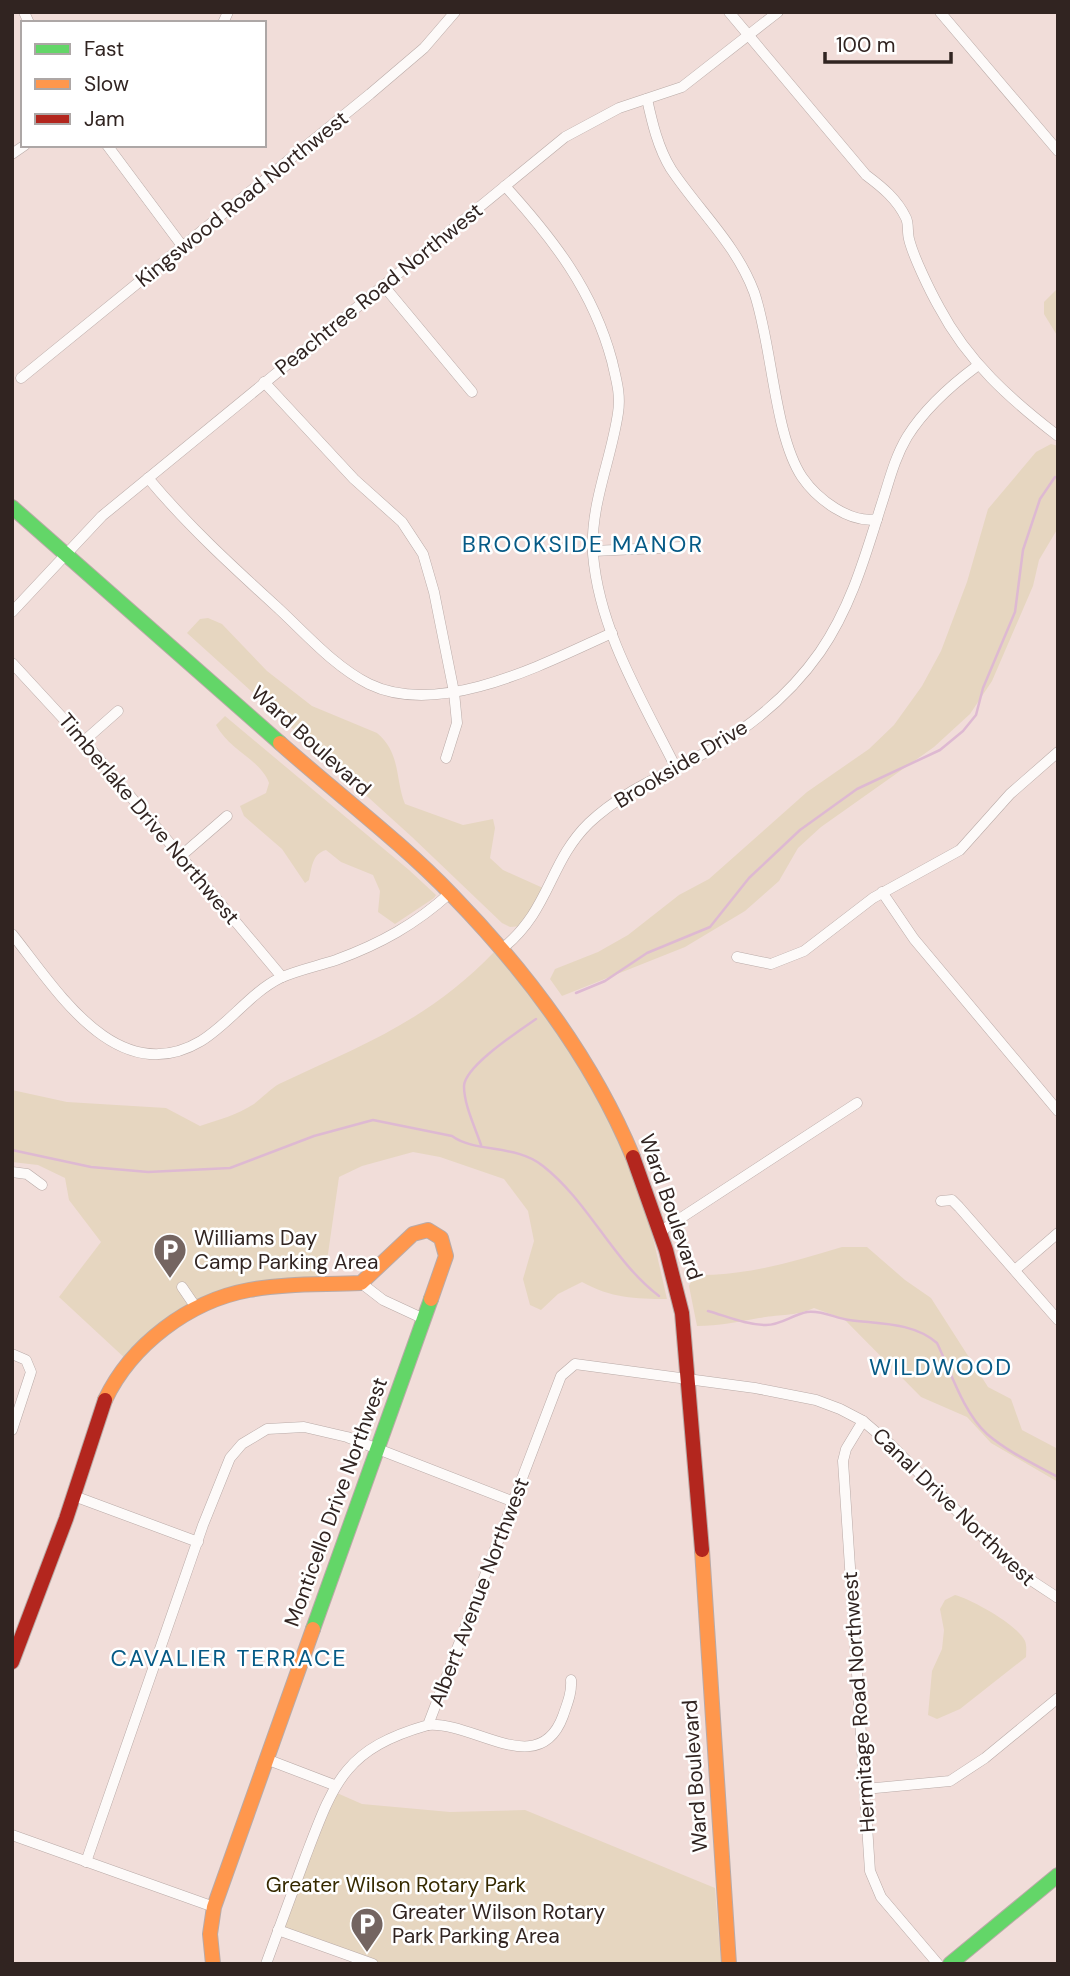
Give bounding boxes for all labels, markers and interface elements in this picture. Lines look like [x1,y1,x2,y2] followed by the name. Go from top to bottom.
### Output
[21,21,266,147] legend
[825,21,951,65] scale bar
[836,31,896,59] text: 100 m
[84,35,124,63] text: Fast
[84,70,129,98] text: Slow
[130,104,354,294] street label: Kingswood Road Northwest
[84,105,125,133] text: Jam
[269,196,489,382] street label: Peachtree Road Northwest
[462,529,704,559] district label: BROOKSIDE MANOR
[245,680,377,802] street label: Ward Boulevard
[52,707,246,931] street label: Timberlake Drive Northwest
[609,713,753,815] street label: Brookside Drive
[633,1130,709,1284] street label: Ward Boulevard
[194,1224,378,1276] place label: Williams Day Camp Parking Area
[151,1231,189,1280] parking icon: Williams Day Camp Parking Area
[869,1352,1013,1382] district label: WILDWOOD
[278,1374,394,1630] street label: Monticello Drive Northwest
[866,1422,1042,1592] street label: Canal Drive Northwest
[422,1473,536,1711] street label: Albert Avenue Northwest
[836,1571,882,1833] street label: Hermitage Road Northwest
[111,1643,347,1673] district label: CAVALIER TERRACE
[676,1699,714,1853] street label: Ward Boulevard
[266,1871,527,1899] park label: Greater Wilson Rotary Park
[392,1898,606,1950] place label: Greater Wilson Rotary Park Parking Area
[348,1905,386,1954] parking icon: Greater Wilson Rotary Park Parking Area

